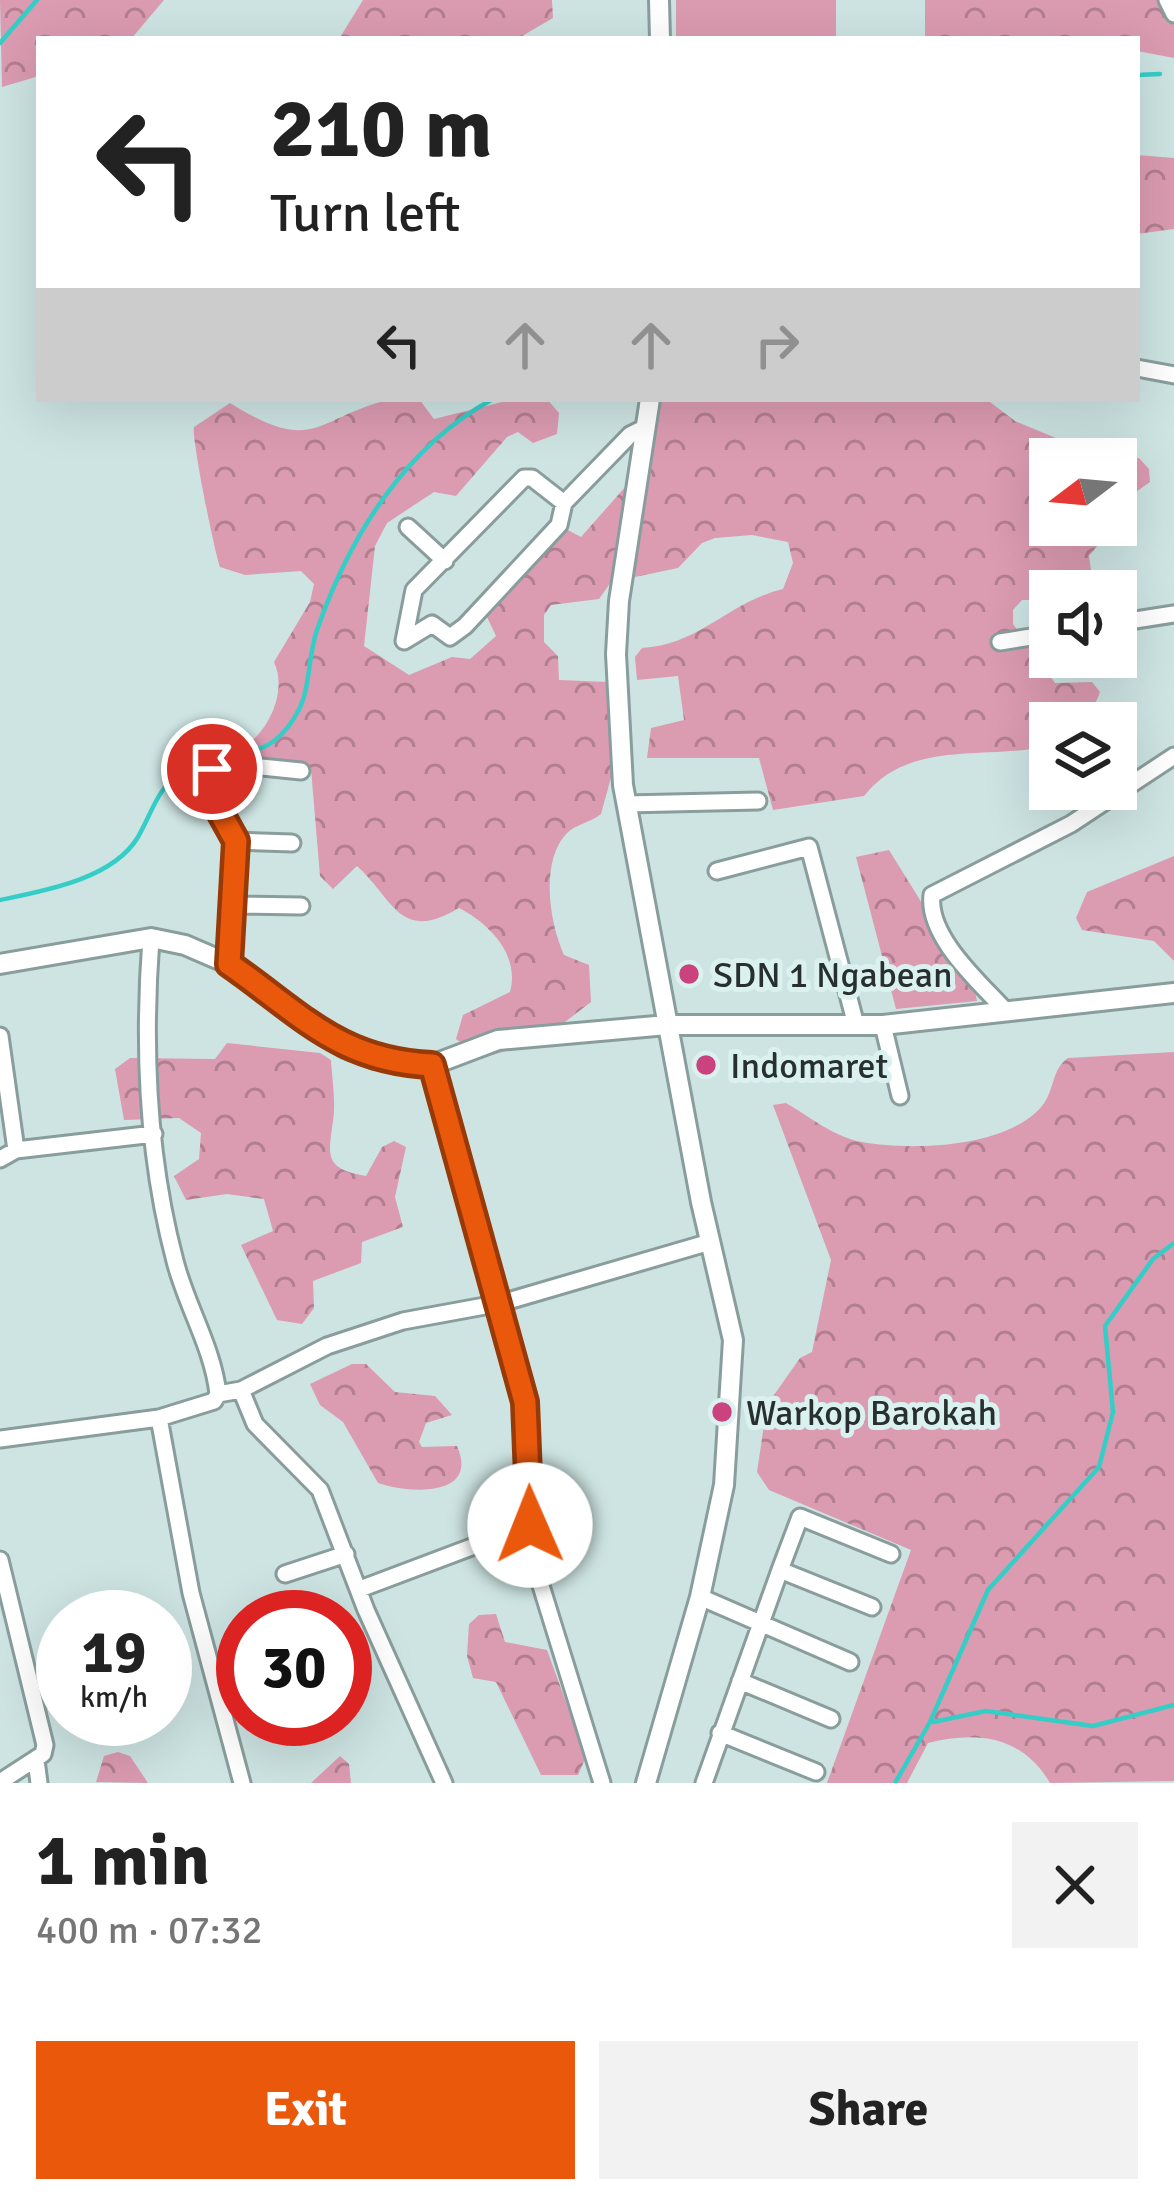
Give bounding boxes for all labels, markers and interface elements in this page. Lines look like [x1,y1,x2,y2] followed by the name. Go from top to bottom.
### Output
[270,77,492,181] text: 210 m
[72,84,228,240] icon: left
[270,180,460,247] text: Turn left
[366,312,432,378] icon: left
[492,312,558,378] icon: ahead
[618,312,684,378] icon: ahead
[744,312,810,378] icon: right
[1029,438,1137,546] north arrow
[1029,438,1137,810] map controls
[1029,570,1137,678] button: sound
[1029,702,1137,810] button: layers
[161,718,263,820] pin
[179,736,245,802] icon: arrive
[713,953,953,998] place label: SDN 1 Ngabean
[676,961,702,987] marker: SDN 1 Ngabean
[730,1044,888,1089] place label: Indomaret
[693,1052,719,1078] marker: Indomaret
[746,1391,997,1436] place label: Warkop Barokah
[709,1399,735,1425] marker: Warkop Barokah
[467,1462,593,1588] position arrow
[216,1590,372,1746] speed limit sign: 30
[82,1616,146,1690] text: 19
[80,1679,148,1716] text: km/h
[36,1816,210,1905] text: 1 min
[1012,1822,1138,1948] button: close
[36,1906,263,1954] text: 400 m · 07:32
[36,2041,575,2179] button: Exit
[599,2041,1138,2179] button: Share

